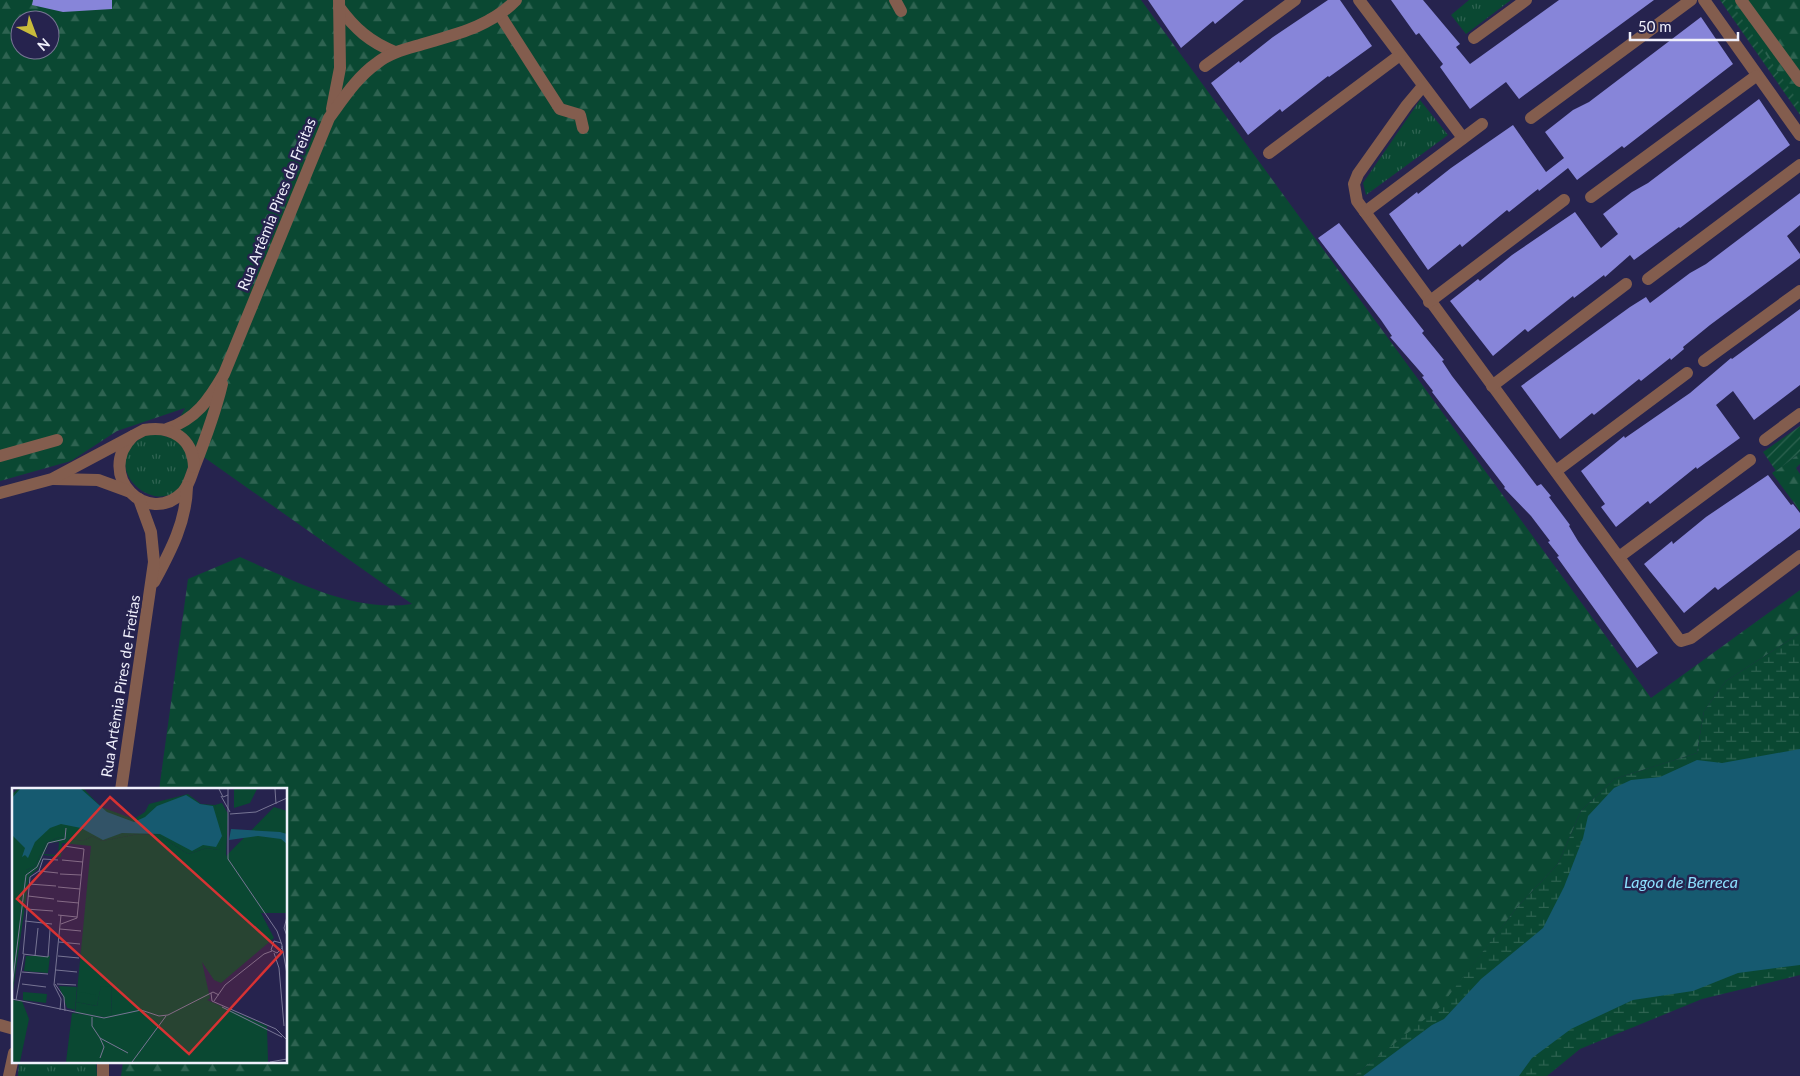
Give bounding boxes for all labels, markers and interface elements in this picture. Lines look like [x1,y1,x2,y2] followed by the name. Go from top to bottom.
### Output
[10,10,60,60] north arrow
[1630,10,1738,42] scale bar
[1638,17,1672,35] text: 50 m
[34,35,54,55] text: N
[233,115,319,293] street label: Rua Artêmia Pires de Freitas
[97,594,143,778] street label: Rua Artêmia Pires de Freitas
[12,788,288,1064] inset map
[1624,872,1738,891] water label: Lagoa de Berreca

